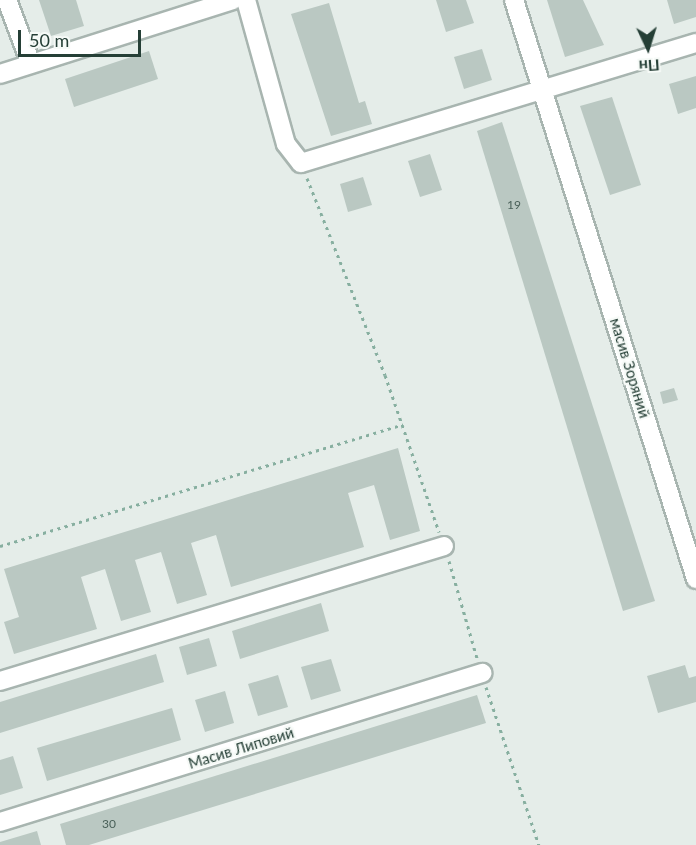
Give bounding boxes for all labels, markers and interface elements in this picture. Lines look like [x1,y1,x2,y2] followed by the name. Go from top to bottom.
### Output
[21,18,144,56] scale bar
[618,18,678,78] north arrow
[29,29,69,51] text: 50 m
[638,56,660,77] text: Пн
[507,198,521,212] house number: 19
[606,316,654,420] street label: масив Зоряний
[186,723,296,773] street label: Масив Липовий
[102,817,116,831] house number: 30

